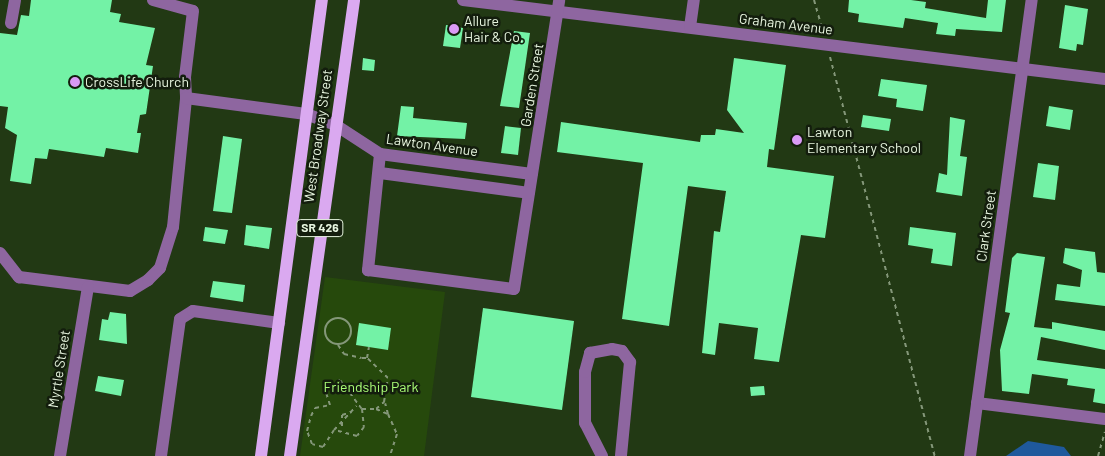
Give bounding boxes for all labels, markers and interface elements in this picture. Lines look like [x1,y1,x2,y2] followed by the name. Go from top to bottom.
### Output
[738,10,834,38] street label: Graham Avenue
[464,13,524,46] place label: Allure Hair & Co.
[448,23,460,35] marker: Allure Hair & Co.
[517,42,547,128] street label: Garden Street
[300,68,336,204] street label: West Broadway Street
[85,74,189,90] place label: CrossLife Church
[69,76,81,88] marker: CrossLife Church
[807,124,921,156] place label: Lawton Elementary School
[385,130,479,160] street label: Lawton Avenue
[791,134,803,146] marker: Lawton Elementary School
[973,189,999,263] street label: Clark Street
[296,218,344,238] road number: SR 426
[45,329,73,409] street label: Myrtle Street
[324,379,418,395] park label: Friendship Park

